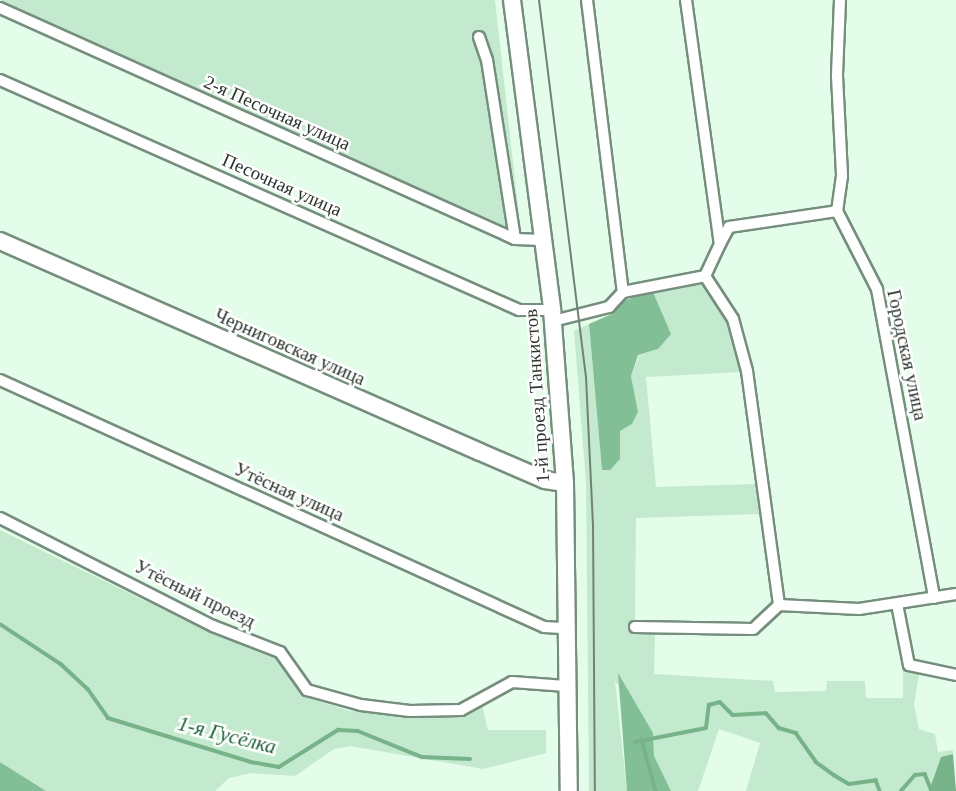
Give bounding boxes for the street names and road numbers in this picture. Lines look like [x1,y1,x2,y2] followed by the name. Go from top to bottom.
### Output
[200,70,354,156] street label: 2-я Песочная улица
[219,148,345,222] street label: Песочная улица
[882,288,932,422] street label: Городская улица
[211,304,369,390] street label: Черниговская улица
[520,308,554,484] street label: 1-й проезд Танкистов
[231,458,347,526] street label: Утёсная улица
[131,555,259,633] street label: Утёсный проезд

